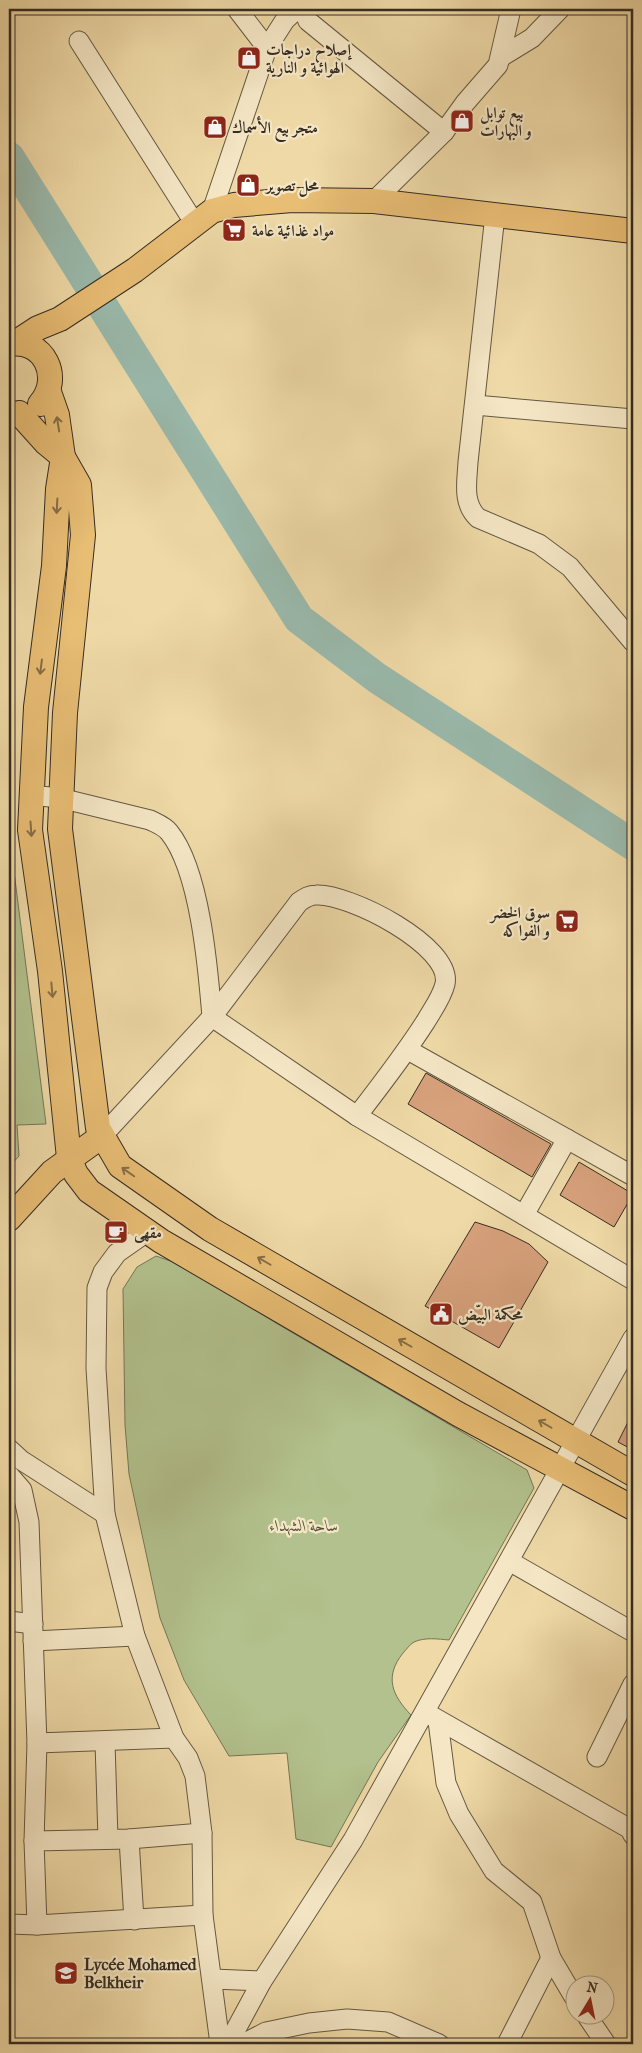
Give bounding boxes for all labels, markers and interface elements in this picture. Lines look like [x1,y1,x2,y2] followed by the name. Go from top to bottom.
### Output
[266,40,352,78] place label: إصلاح دراجات الهوائية و النارية
[236,45,262,71] shop icon: إصلاح دراجات الهوائية و النارية
[480,103,532,141] place label: بيع توابل و البهارات
[449,108,475,134] shop icon: بيع توابل و البهارات
[202,114,228,140] shop icon: متجر بيع الأسماك
[232,116,318,143] place label: متجر بيع الأسماك
[235,172,261,198] shop icon: محل تصوير
[264,176,319,197] place label: محل تصوير
[221,217,247,243] supermarket icon: مواد غذائية عامة
[252,221,334,241] place label: مواد غذائية عامة
[53,417,63,433] one-way arrow
[53,497,62,513] one-way arrow
[36,659,46,675] one-way arrow
[26,821,36,837] one-way arrow
[488,903,550,941] place label: سوق الخضر و الفواكه
[554,908,580,934] supermarket icon: سوق الخضر و الفواكه
[47,982,57,998] one-way arrow
[121,1167,135,1177] one-way arrow
[103,1219,129,1245] cafe icon: مقهى
[134,1223,162,1243] place label: مقهى
[258,1255,272,1265] one-way arrow
[428,1301,454,1327] public building icon: محكمة البيّض
[458,1304,523,1325] place label: محكمة البيّض
[398,1337,412,1347] one-way arrow
[538,1419,553,1429] one-way arrow
[270,1516,338,1536] park label: ساحة الشهداء
[84,1955,198,1992] place label: Lycée Mohamed Belkheir
[53,1960,79,1986] school or university icon: Lycée Mohamed Belkheir
[564,1976,614,2026] north arrow
[585,1978,599,1997] text: N

